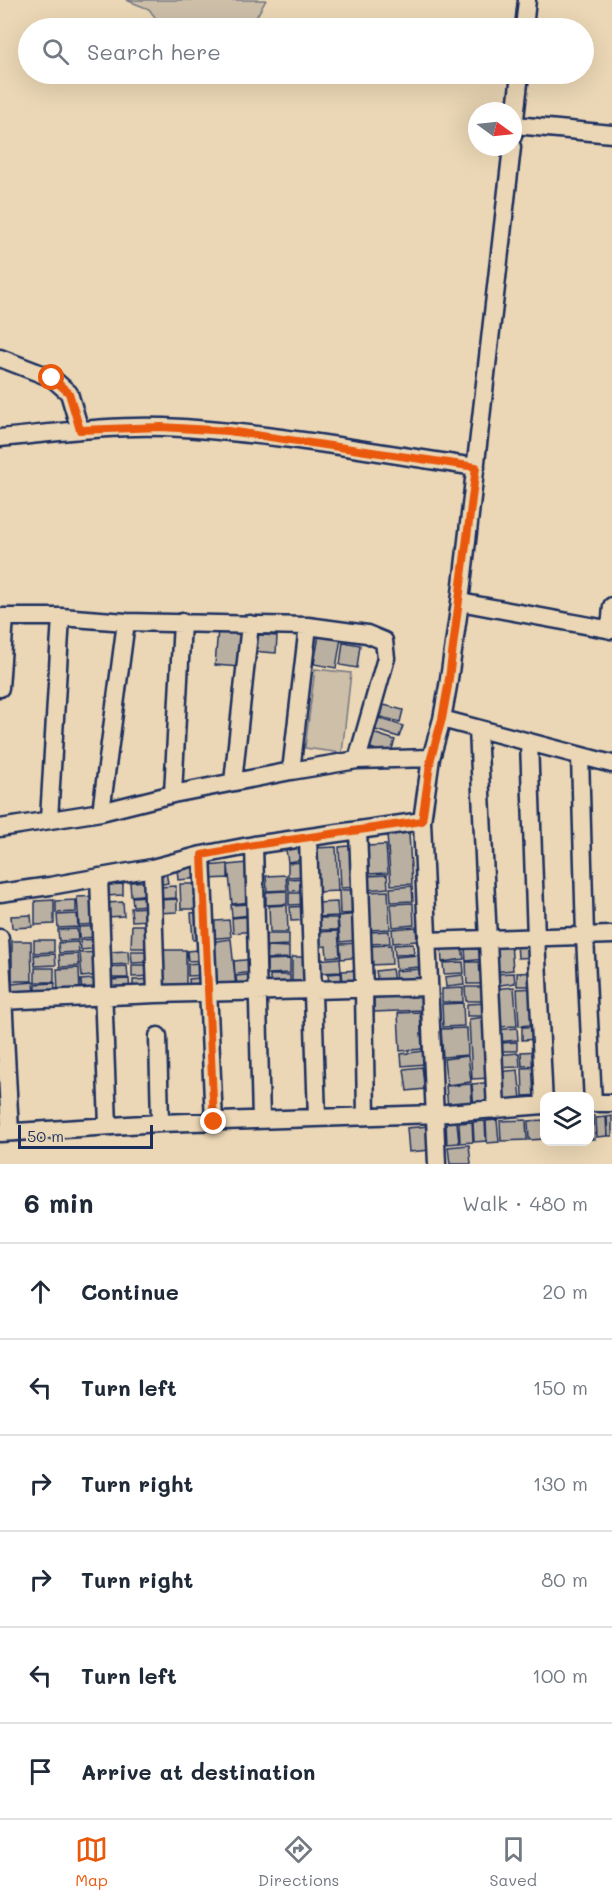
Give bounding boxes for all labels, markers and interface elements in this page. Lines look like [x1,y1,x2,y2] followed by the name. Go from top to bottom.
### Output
[18,18,594,84] search box
[39,35,72,68] icon: search
[87,37,221,66] text: Search here
[468,102,522,156] north arrow
[38,364,64,390] route start
[540,1092,594,1146] map controls
[540,1092,594,1146] button: layers
[200,1108,226,1134] route end
[18,1122,153,1150] scale bar
[27,1125,64,1146] text: 50 m
[24,1186,93,1220] text: 6 min
[462,1190,588,1216] text: Walk · 480 m
[24,1275,57,1308] icon: ahead
[81,1277,179,1306] text: Continue
[542,1278,588,1304] text: 20 m
[24,1371,57,1404] icon: left
[81,1373,177,1402] text: Turn left
[533,1374,588,1400] text: 150 m
[24,1467,57,1500] icon: right
[81,1469,193,1498] text: Turn right
[533,1470,588,1496] text: 130 m
[24,1563,57,1596] icon: right
[81,1565,193,1594] text: Turn right
[541,1566,588,1592] text: 80 m
[24,1659,57,1692] icon: left
[81,1661,177,1690] text: Turn left
[532,1662,588,1688] text: 100 m
[24,1755,57,1788] icon: arrive
[81,1757,316,1786] text: Arrive at destination
[75,1833,108,1890] tab: Map
[258,1833,339,1890] tab: Directions
[489,1833,537,1890] tab: Saved

